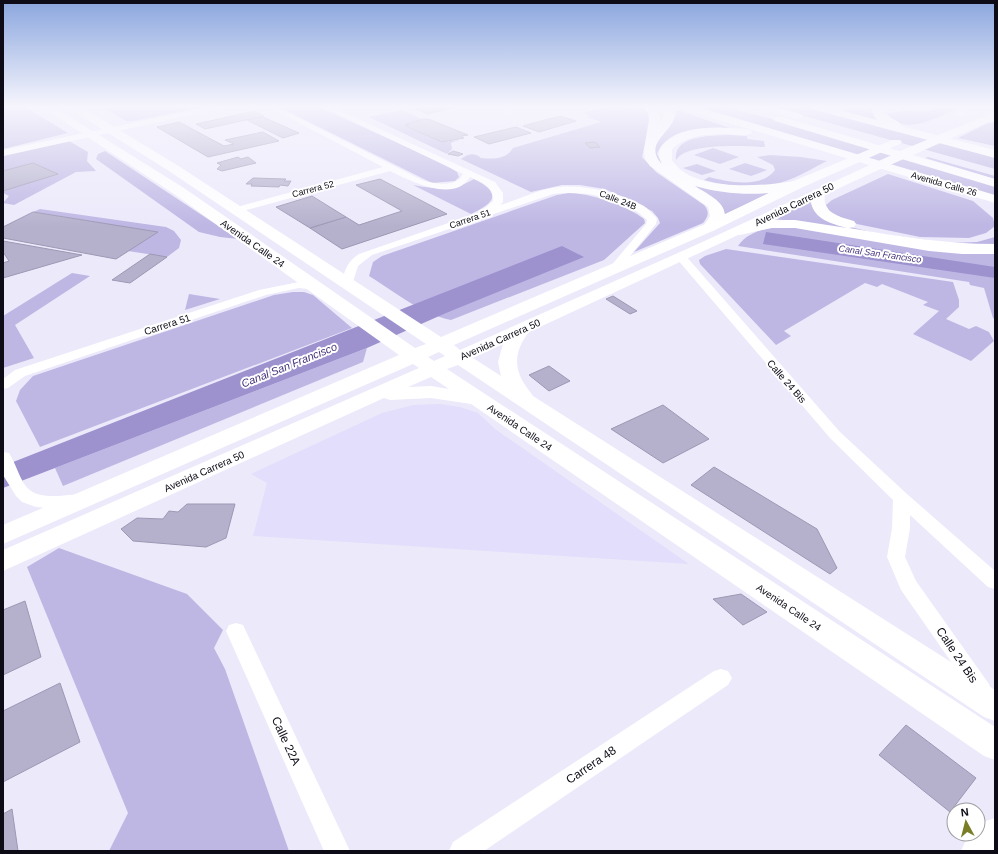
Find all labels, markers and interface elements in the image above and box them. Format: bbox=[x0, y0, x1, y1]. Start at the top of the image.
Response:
street label: Avenida Calle 26 bbox=[910, 170, 978, 198]
street label: Carrera 52 bbox=[291, 179, 335, 199]
street label: Avenida Carrera 50 bbox=[753, 180, 836, 228]
street label: Calle 24B bbox=[598, 188, 638, 212]
street label: Carrera 51 bbox=[448, 207, 492, 231]
street label: Avenida Calle 24 bbox=[219, 217, 287, 270]
water label: Canal San Francisco bbox=[838, 243, 922, 265]
street label: Carrera 51 bbox=[143, 312, 192, 337]
street label: Avenida Carrera 50 bbox=[458, 317, 542, 362]
water label: Canal San Francisco bbox=[239, 340, 339, 390]
street label: Calle 24 Bis bbox=[765, 358, 808, 405]
street label: Avenida Calle 24 bbox=[485, 402, 554, 453]
street label: Avenida Carrera 50 bbox=[162, 449, 246, 494]
street label: Avenida Calle 24 bbox=[754, 582, 823, 633]
street label: Calle 24 Bis bbox=[933, 625, 981, 685]
street label: Calle 22A bbox=[269, 714, 303, 768]
street label: Carrera 48 bbox=[563, 743, 619, 787]
north arrow bbox=[946, 802, 986, 842]
text: N bbox=[960, 806, 970, 819]

